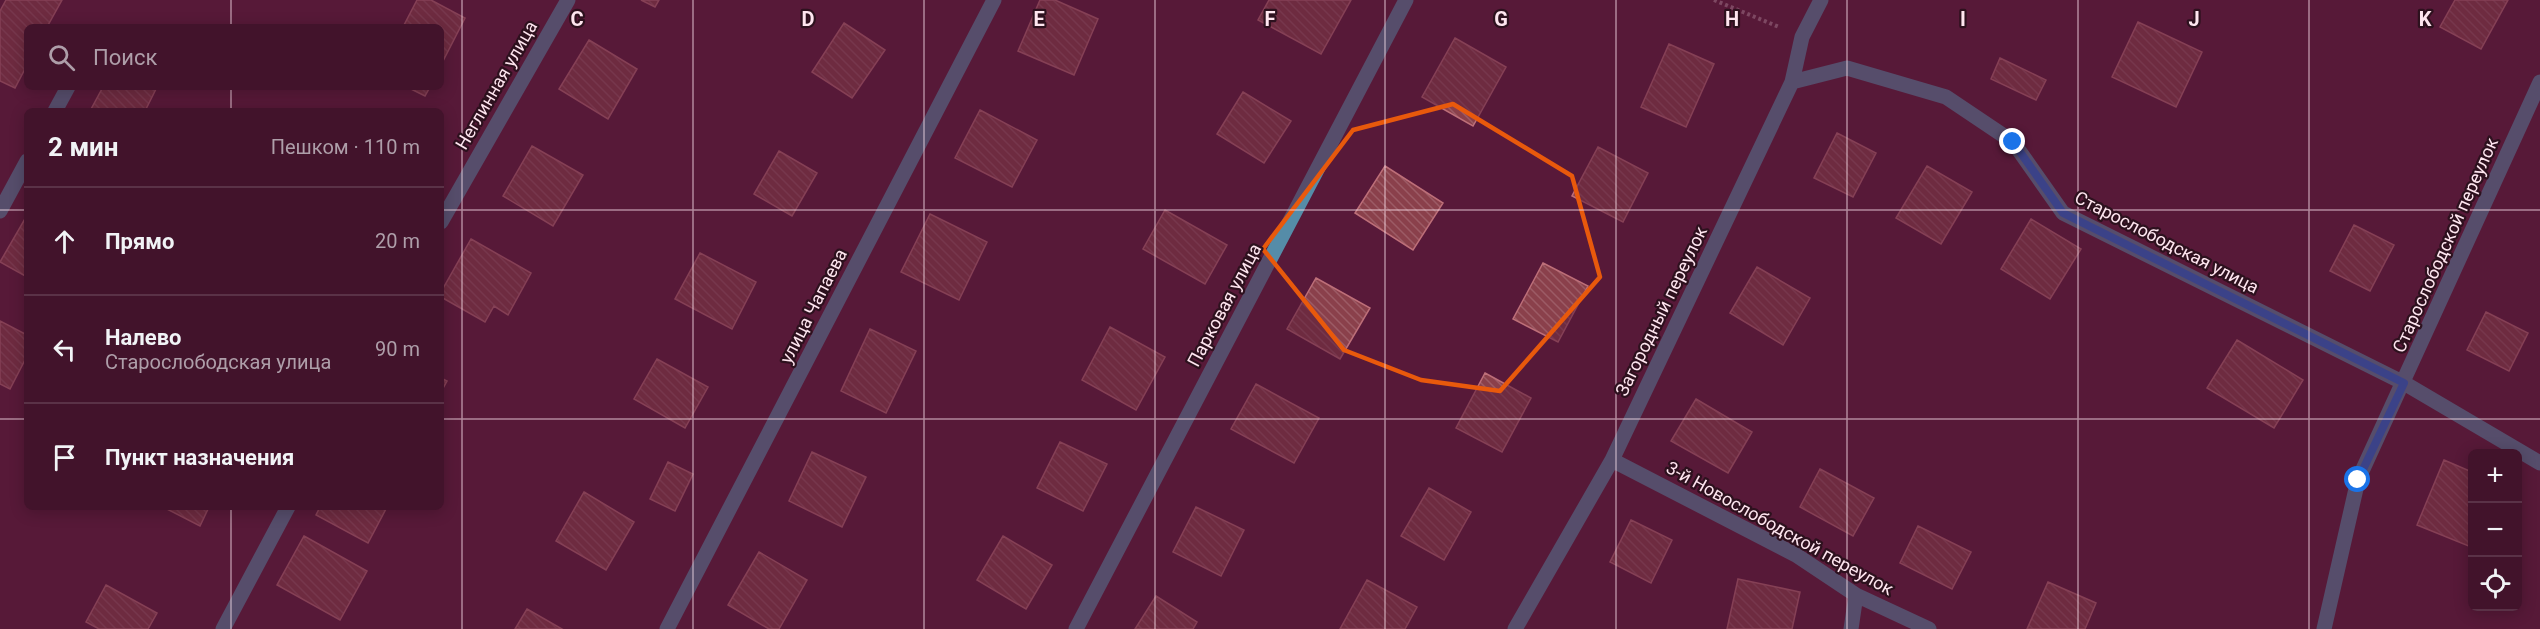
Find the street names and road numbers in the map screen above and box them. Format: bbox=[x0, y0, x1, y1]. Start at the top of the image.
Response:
street label: Неглинная улица bbox=[451, 17, 541, 153]
street label: Старослободской переулок bbox=[2388, 134, 2502, 356]
street label: Старослободская улица bbox=[2072, 186, 2262, 298]
street label: Загородный переулок bbox=[1611, 223, 1711, 399]
street label: Парковая улица bbox=[1183, 240, 1265, 370]
street label: улица Чапаева bbox=[775, 245, 851, 367]
street label: 3-й Новослободской переулок bbox=[1663, 457, 1897, 599]

